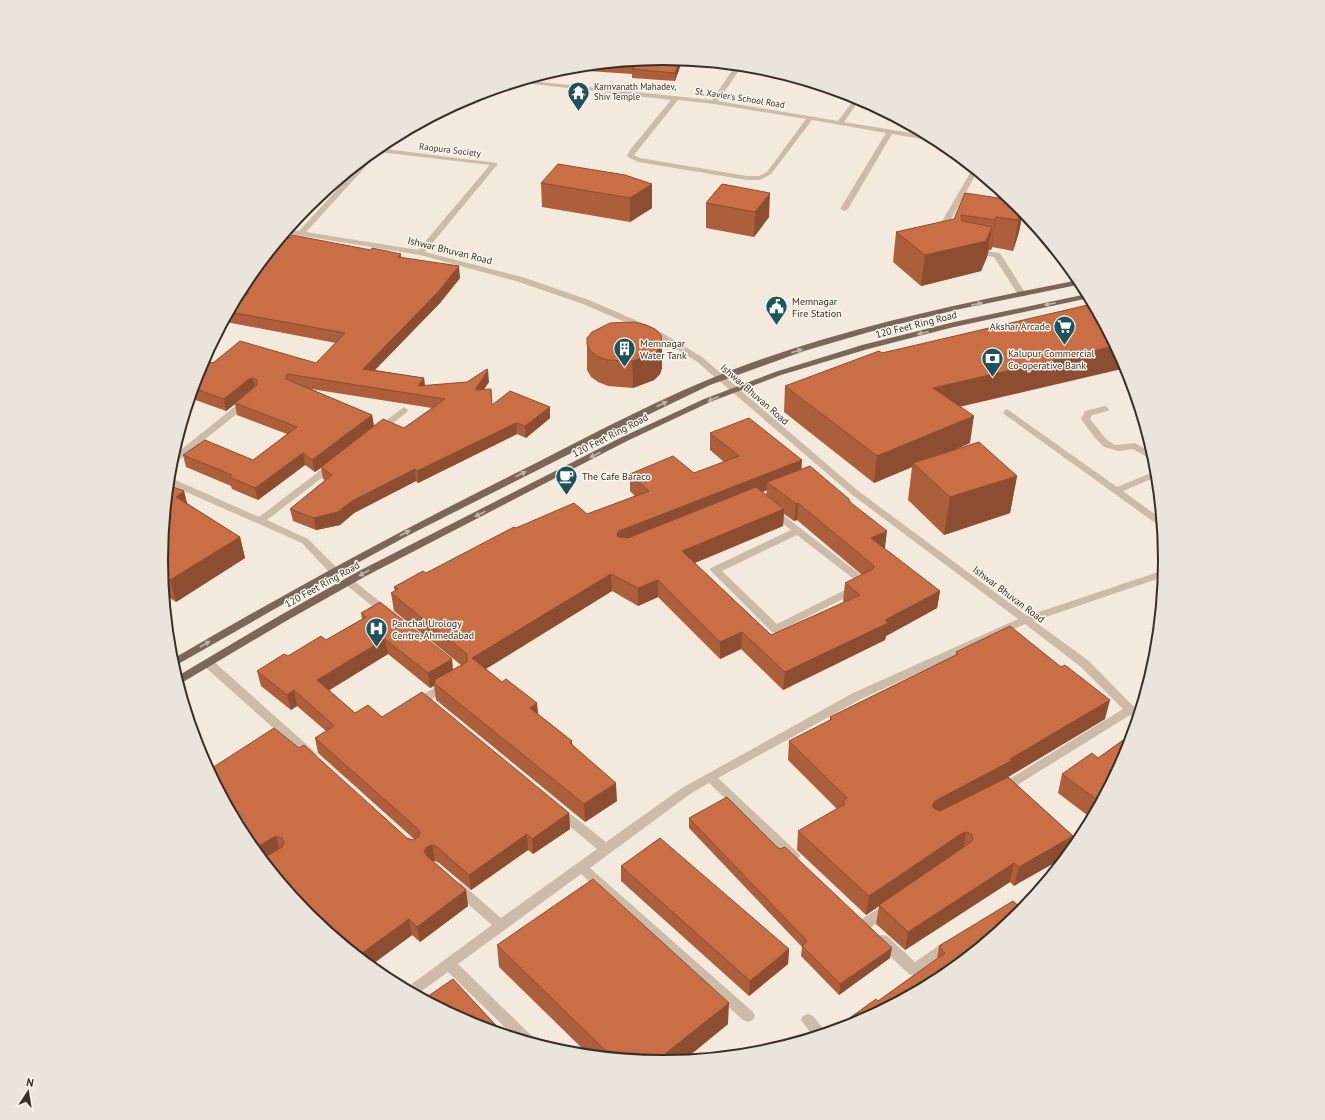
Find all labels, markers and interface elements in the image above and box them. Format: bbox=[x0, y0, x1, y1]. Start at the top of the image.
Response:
temple icon: Karnvanath Mahadev, Shiv Temple bbox=[566, 79, 592, 112]
place label: Karnvanath Mahadev, Shiv Temple bbox=[594, 81, 676, 102]
street label: St. Xavier's School Road bbox=[694, 85, 786, 110]
street label: Raopura Society bbox=[419, 140, 482, 159]
street label: Ishwar Bhuvan Road bbox=[406, 234, 494, 267]
public building icon: Memnagar Fire Station bbox=[764, 294, 790, 327]
place label: Memnagar Fire Station bbox=[792, 295, 842, 320]
one-way arrow bbox=[971, 301, 983, 307]
one-way arrow bbox=[1044, 302, 1056, 308]
street label: 120 Feet Ring Road bbox=[874, 308, 958, 341]
supermarket icon: Akshar Arcade bbox=[1052, 313, 1078, 346]
place label: Akshar Arcade bbox=[990, 320, 1050, 333]
one-way arrow bbox=[917, 331, 929, 337]
building icon: Memnagar Water Tank bbox=[612, 336, 638, 369]
place label: Memnagar Water Tank bbox=[640, 337, 687, 362]
bank icon: Kalupur Commercial Co-operative Bank bbox=[979, 346, 1005, 379]
place label: Kalupur Commercial Co-operative Bank bbox=[1008, 347, 1095, 372]
one-way arrow bbox=[791, 348, 803, 354]
street label: Ishwar Bhuvan Road bbox=[718, 361, 792, 428]
one-way arrow bbox=[707, 396, 718, 402]
one-way arrow bbox=[657, 401, 668, 408]
street label: 120 Feet Ring Road bbox=[570, 411, 650, 460]
one-way arrow bbox=[590, 452, 601, 458]
cafe icon: The Cafe Baraco bbox=[554, 463, 580, 496]
place label: The Cafe Baraco bbox=[582, 470, 651, 483]
one-way arrow bbox=[515, 471, 526, 477]
one-way arrow bbox=[474, 511, 485, 517]
one-way arrow bbox=[399, 530, 410, 536]
street label: 120 Feet Ring Road bbox=[283, 558, 362, 610]
street label: Ishwar Bhuvan Road bbox=[970, 563, 1047, 626]
one-way arrow bbox=[358, 570, 370, 577]
hospital icon: Panchal Urology Centre, Ahmedabad bbox=[363, 616, 389, 649]
place label: Panchal Urology Centre, Ahmedabad bbox=[392, 617, 474, 642]
one-way arrow bbox=[199, 640, 211, 647]
north arrow bbox=[8, 1072, 48, 1112]
text: N bbox=[25, 1075, 35, 1090]

